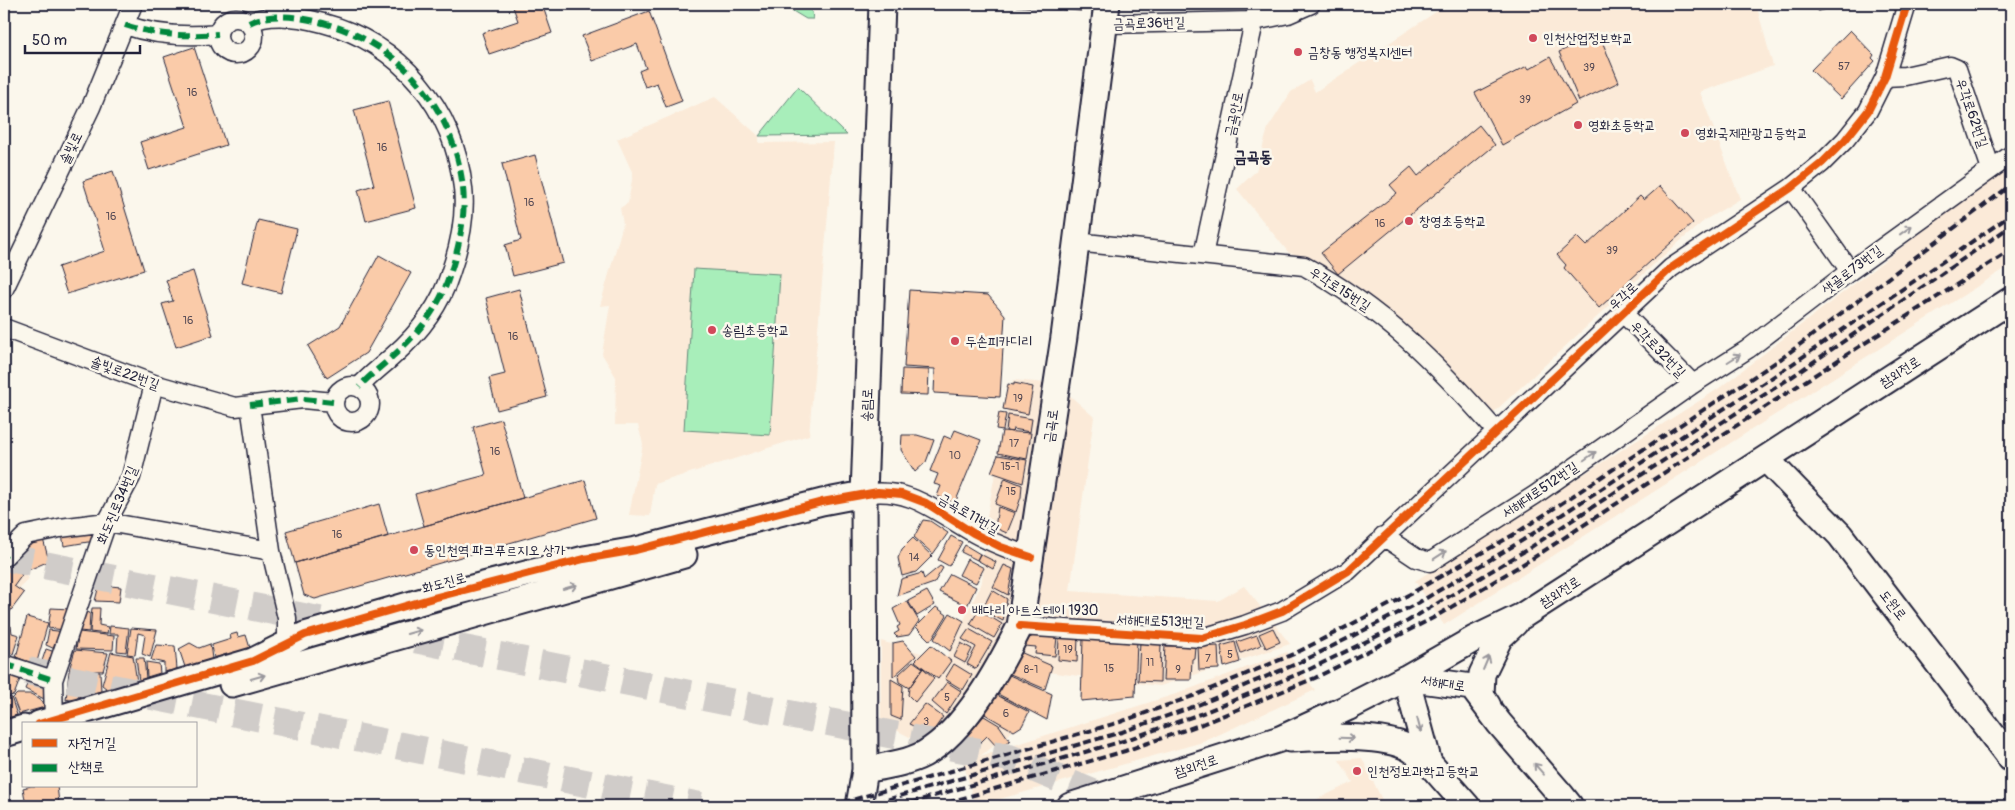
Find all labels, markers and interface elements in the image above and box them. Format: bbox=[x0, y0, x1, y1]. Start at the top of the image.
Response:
street label: 금곡로36번길 bbox=[1113, 14, 1186, 32]
scale bar bbox=[25, 22, 140, 54]
place label: 인천산업정보학교 bbox=[1543, 30, 1633, 47]
text: 50 m bbox=[32, 31, 67, 50]
marker: 인천산업정보학교 bbox=[1527, 32, 1539, 44]
place label: 금창동 행정복지센터 bbox=[1308, 44, 1412, 61]
marker: 금창동 행정복지센터 bbox=[1292, 46, 1304, 58]
house number: 57 bbox=[1838, 60, 1850, 73]
house number: 39 bbox=[1583, 61, 1595, 74]
street label: 우각로62번길 bbox=[1952, 76, 1992, 151]
house number: 16 bbox=[187, 86, 197, 99]
street label: 금곡안로 bbox=[1221, 90, 1247, 138]
house number: 39 bbox=[1519, 93, 1531, 106]
place label: 영화초등학교 bbox=[1588, 117, 1656, 134]
marker: 영화초등학교 bbox=[1572, 119, 1584, 131]
place label: 영화국제관광고등학교 bbox=[1695, 125, 1808, 142]
marker: 영화국제관광고등학교 bbox=[1679, 127, 1691, 139]
street label: 솔빛로 bbox=[56, 129, 86, 167]
house number: 16 bbox=[377, 141, 387, 154]
district label: 금곡동 bbox=[1234, 147, 1272, 167]
house number: 16 bbox=[524, 196, 534, 209]
house number: 16 bbox=[106, 210, 116, 223]
place label: 창영초등학교 bbox=[1419, 213, 1487, 230]
marker: 창영초등학교 bbox=[1403, 215, 1415, 227]
house number: 16 bbox=[1375, 217, 1385, 230]
one-way arrow bbox=[1899, 225, 1913, 235]
street label: 샛골로73번길 bbox=[1818, 241, 1886, 298]
house number: 39 bbox=[1606, 244, 1618, 257]
street label: 우각로15번길 bbox=[1306, 263, 1374, 315]
street label: 우각로 bbox=[1605, 278, 1641, 314]
house number: 16 bbox=[183, 314, 193, 327]
street label: 우각로32번길 bbox=[1627, 317, 1690, 381]
place label: 송림초등학교 bbox=[722, 322, 790, 339]
marker: 송림초등학교 bbox=[706, 324, 718, 336]
house number: 16 bbox=[508, 330, 518, 343]
place label: 두손피카디리 bbox=[965, 333, 1033, 350]
marker: 두손피카디리 bbox=[949, 335, 961, 347]
street label: 솔빛로22번길 bbox=[88, 353, 162, 394]
one-way arrow bbox=[1726, 353, 1740, 363]
street label: 참외전로 bbox=[1876, 353, 1924, 391]
street label: 송림로 bbox=[858, 388, 876, 422]
house number: 19 bbox=[1013, 392, 1023, 405]
street label: 금곡로 bbox=[1040, 408, 1062, 444]
house number: 17 bbox=[1009, 437, 1019, 450]
house number: 16 bbox=[490, 445, 500, 458]
house number: 10 bbox=[949, 449, 961, 462]
one-way arrow bbox=[1583, 451, 1597, 461]
street label: 서해대로512번길 bbox=[1499, 458, 1582, 522]
house number: 15-1 bbox=[1000, 460, 1020, 473]
street label: 화도진로34번길 bbox=[93, 463, 141, 547]
house number: 15 bbox=[1006, 485, 1016, 498]
street label: 금곡로11번길 bbox=[936, 490, 1003, 539]
house number: 16 bbox=[332, 528, 342, 541]
place label: 동인천역 파크푸르지오 상가 bbox=[424, 542, 566, 559]
marker: 동인천역 파크푸르지오 상가 bbox=[408, 544, 420, 556]
one-way arrow bbox=[1433, 550, 1447, 560]
house number: 14 bbox=[909, 551, 920, 564]
street label: 화도진로 bbox=[420, 569, 468, 597]
street label: 참외전로 bbox=[1536, 573, 1584, 611]
one-way arrow bbox=[562, 582, 578, 592]
street label: 도원로 bbox=[1876, 586, 1910, 624]
place label: 배다리 아트스테이 1930 bbox=[972, 602, 1098, 619]
marker: 배다리 아트스테이 1930 bbox=[956, 604, 968, 616]
street label: 서해대로513번길 bbox=[1115, 611, 1205, 631]
one-way arrow bbox=[406, 627, 422, 636]
house number: 19 bbox=[1063, 643, 1073, 656]
house number: 5 bbox=[1227, 648, 1233, 661]
house number: 7 bbox=[1205, 652, 1211, 665]
house number: 11 bbox=[1146, 656, 1154, 669]
one-way arrow bbox=[1482, 656, 1492, 671]
house number: 15 bbox=[1104, 662, 1114, 675]
house number: 8-1 bbox=[1024, 663, 1038, 676]
house number: 9 bbox=[1175, 663, 1181, 676]
one-way arrow bbox=[249, 671, 265, 681]
street label: 서해대로 bbox=[1419, 671, 1467, 695]
house number: 5 bbox=[944, 691, 950, 704]
house number: 6 bbox=[1003, 707, 1009, 720]
house number: 3 bbox=[923, 715, 929, 728]
one-way arrow bbox=[1415, 716, 1424, 732]
legend bbox=[22, 722, 198, 788]
one-way arrow bbox=[1338, 733, 1354, 742]
text: 자전거길 bbox=[68, 734, 116, 753]
street label: 참외전로 bbox=[1172, 751, 1220, 781]
text: 산책로 bbox=[68, 758, 104, 777]
one-way arrow bbox=[1533, 762, 1545, 775]
place label: 인천정보과학고등학교 bbox=[1367, 763, 1480, 780]
marker: 인천정보과학고등학교 bbox=[1351, 765, 1363, 777]

